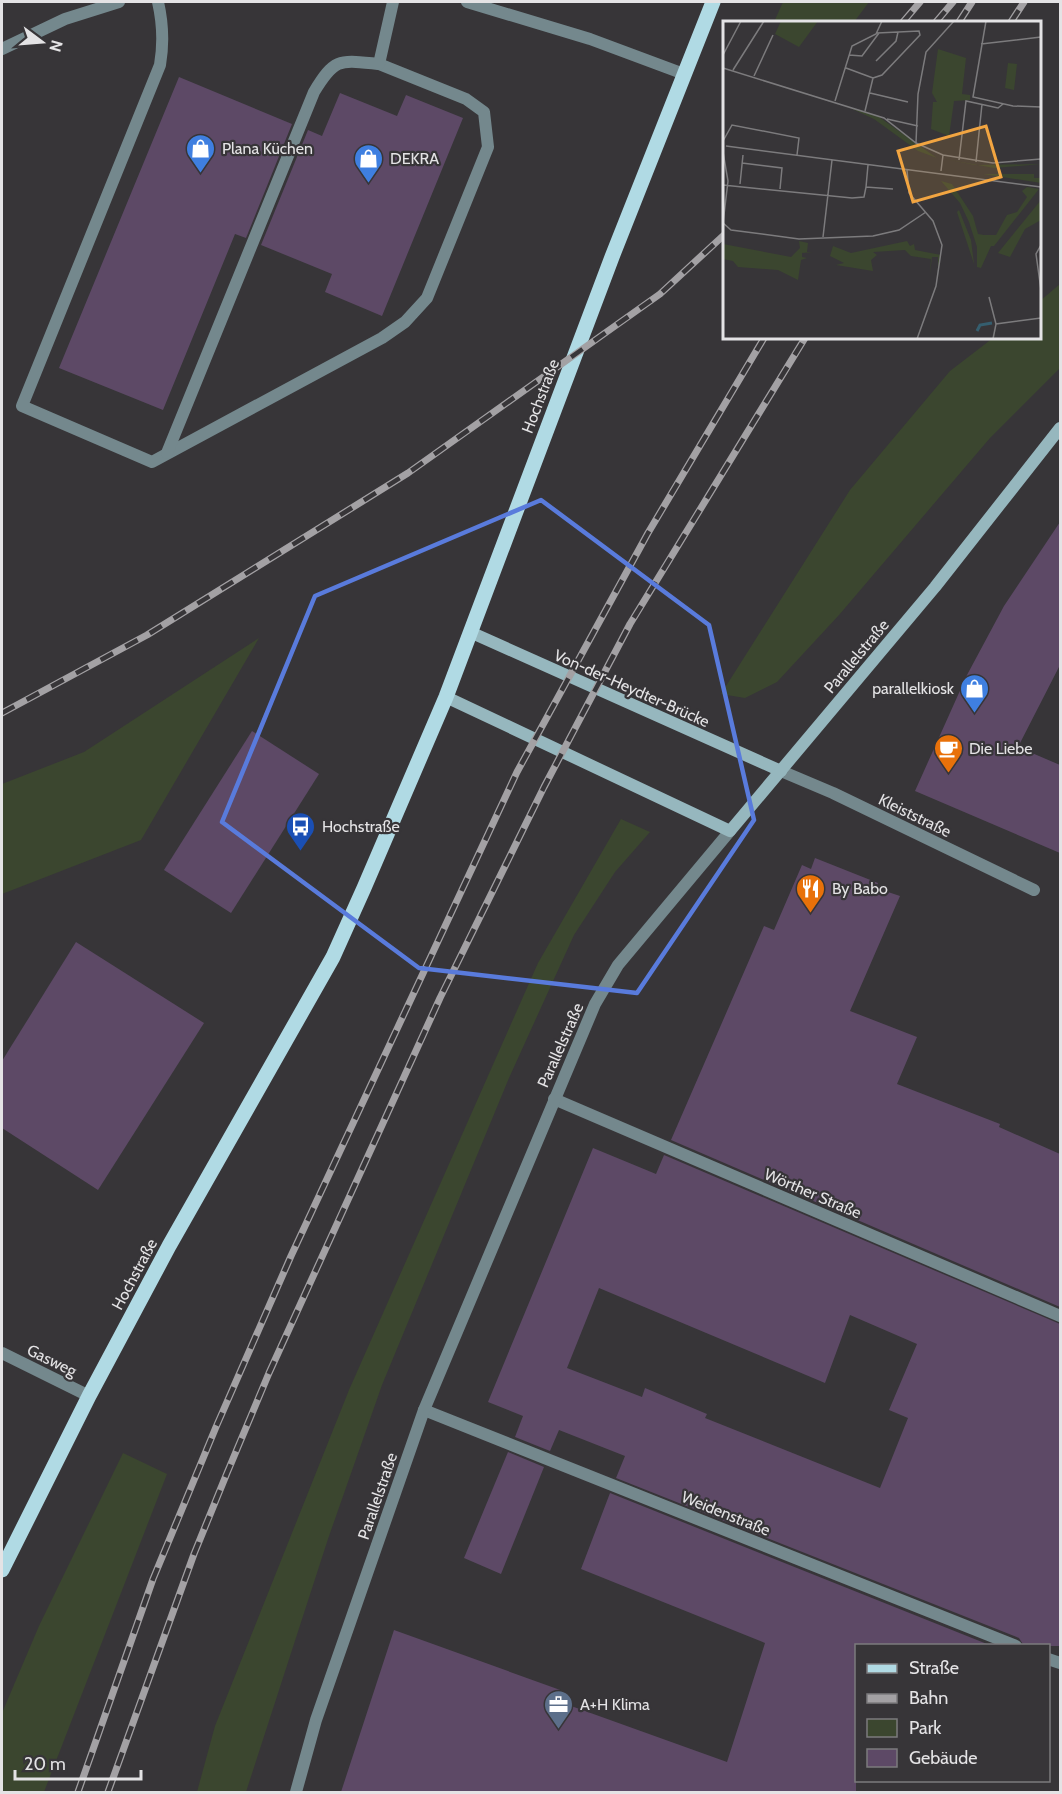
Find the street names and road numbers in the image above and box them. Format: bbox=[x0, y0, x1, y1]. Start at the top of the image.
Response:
street label: Hochstraße bbox=[518, 356, 563, 436]
street label: Parallelstraße bbox=[820, 615, 893, 697]
street label: Von-der-Heydter-Brücke bbox=[551, 646, 712, 731]
street label: Kleiststraße bbox=[875, 790, 954, 841]
street label: Parallelstraße bbox=[533, 1000, 588, 1090]
street label: Wörther Straße bbox=[761, 1164, 864, 1222]
street label: Hochstraße bbox=[108, 1235, 161, 1313]
street label: Gasweg bbox=[24, 1340, 81, 1381]
street label: Parallelstraße bbox=[354, 1450, 401, 1542]
street label: Weidenstraße bbox=[679, 1487, 773, 1540]

